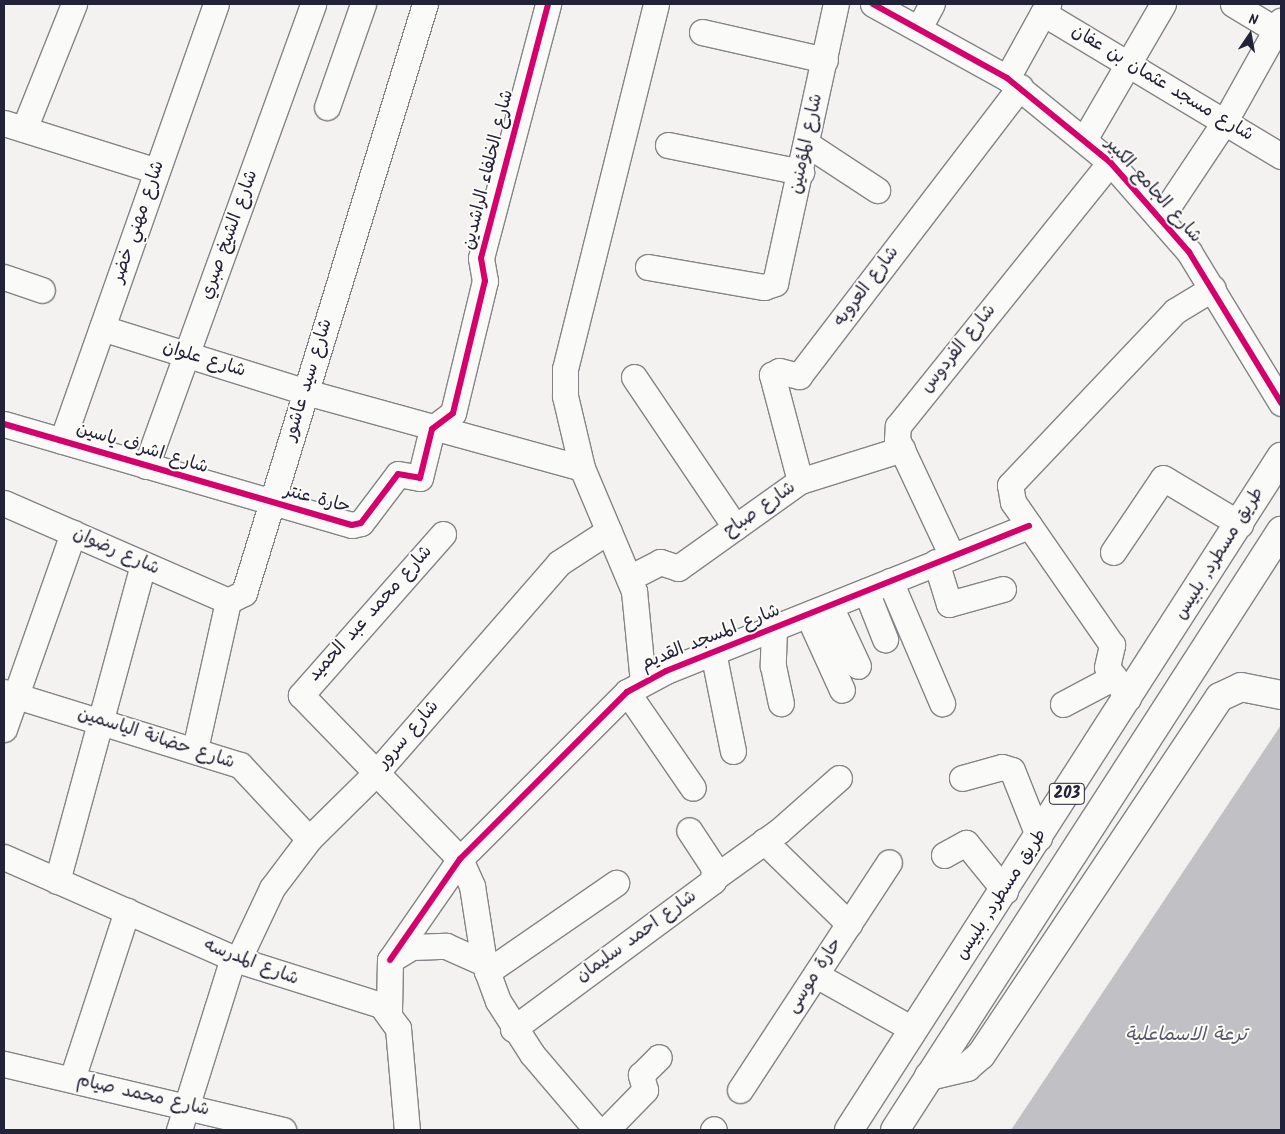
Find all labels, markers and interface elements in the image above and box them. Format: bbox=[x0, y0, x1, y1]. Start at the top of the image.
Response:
text: N bbox=[1247, 9, 1260, 32]
north arrow bbox=[1225, 10, 1275, 60]
street label: شارع مسجد عثمان بن عفان bbox=[1067, 21, 1257, 147]
street label: شارع الخلفاء الراشدين bbox=[459, 88, 519, 252]
street label: شارع المؤمنين bbox=[786, 92, 828, 196]
street label: شارع الجامع الكبير bbox=[1100, 134, 1206, 248]
street label: شارع مهني خضر bbox=[108, 158, 170, 286]
street label: شارع الشيخ صبري bbox=[197, 167, 263, 303]
street label: شارع العروبه bbox=[830, 243, 904, 331]
street label: شارع الفردوس bbox=[917, 300, 1001, 398]
street label: شارع سيد عاشور bbox=[280, 316, 338, 444]
street label: شارع علوان bbox=[160, 337, 248, 383]
street label: شارع اشرف ياسين bbox=[73, 419, 211, 479]
street label: شارع صباح bbox=[720, 477, 800, 543]
street label: حارة عنتر bbox=[282, 481, 352, 519]
street label: طريق مسطرد, بلبيس bbox=[1171, 484, 1269, 624]
street label: شارع رضوان bbox=[69, 523, 163, 581]
street label: شارع محمد عبد الحميد bbox=[304, 542, 438, 686]
street label: شارع المسجد القديم bbox=[638, 600, 784, 676]
street label: شارع سرور bbox=[374, 697, 444, 773]
street label: شارع حضانة الياسمين bbox=[75, 703, 237, 775]
road number: 203 bbox=[1048, 781, 1086, 808]
street label: طريق مسطرد, بلبيس bbox=[952, 826, 1052, 964]
street label: شارع احمد سليمان bbox=[572, 886, 702, 988]
street label: حارة موسى bbox=[783, 934, 847, 1018]
street label: شارع المدرسه bbox=[201, 935, 301, 991]
water label: ترعة الاسماعلية bbox=[1125, 1025, 1247, 1047]
street label: شارع محمد صيام bbox=[75, 1070, 211, 1122]

